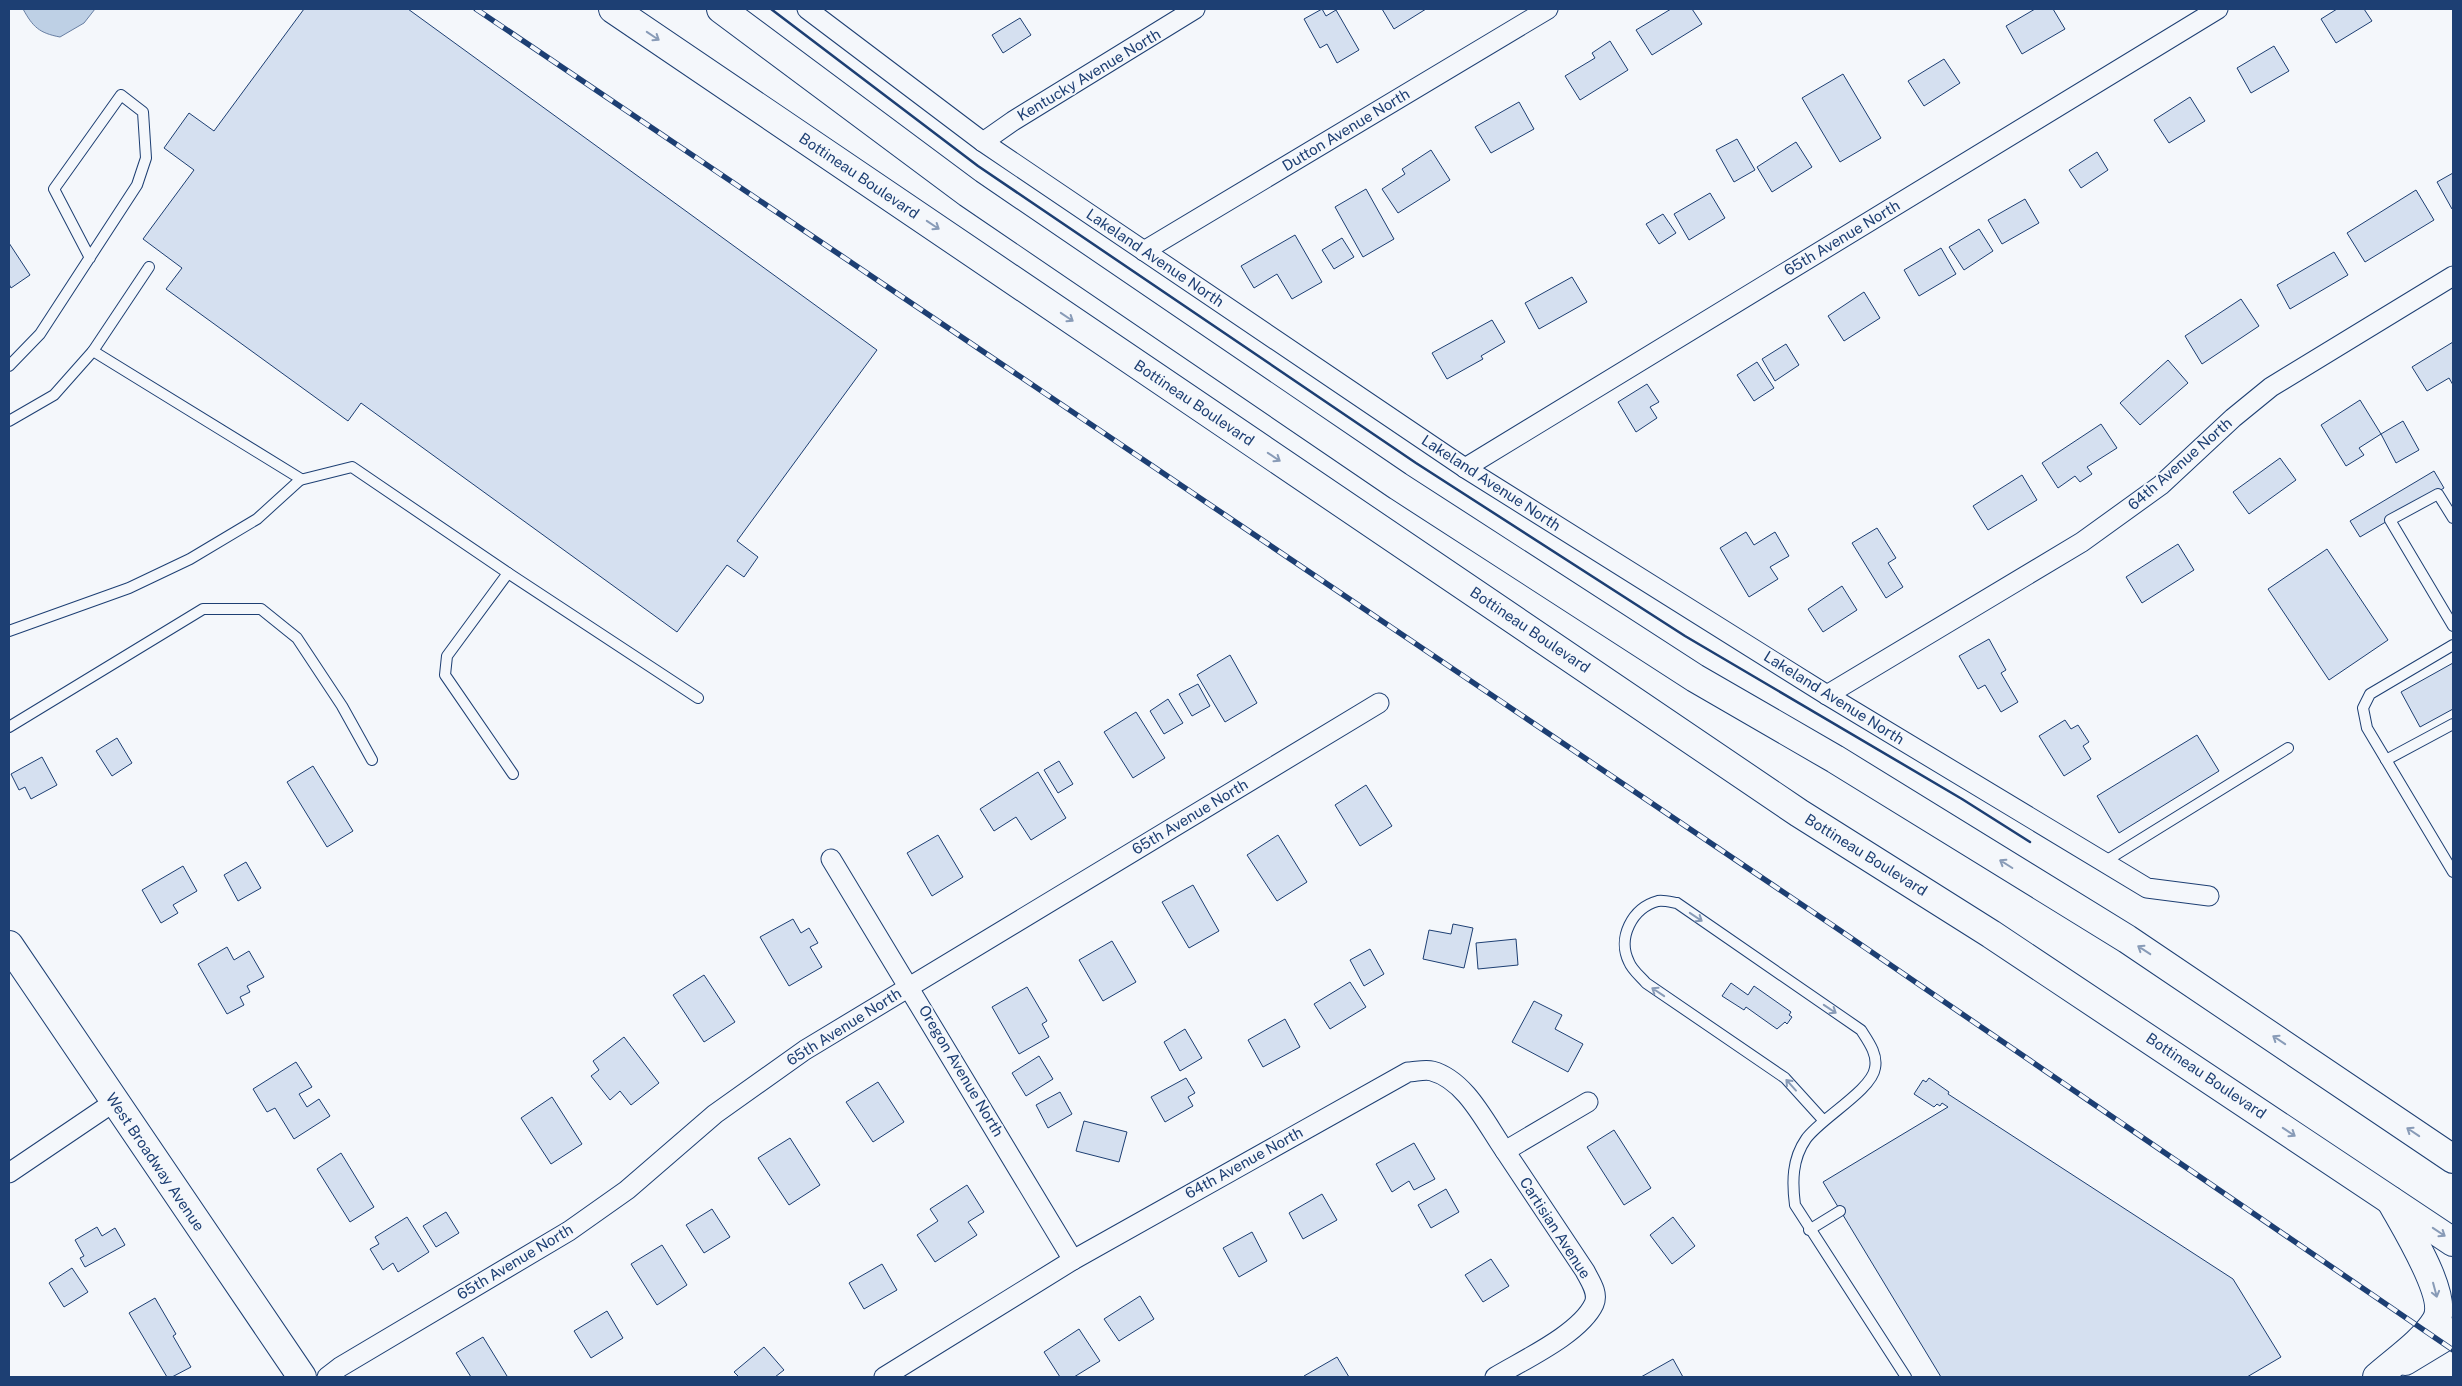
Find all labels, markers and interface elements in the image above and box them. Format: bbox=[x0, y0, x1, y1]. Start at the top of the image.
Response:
street label: Kentucky Avenue North bbox=[1014, 25, 1164, 124]
one-way arrow bbox=[646, 31, 660, 41]
street label: Dutton Avenue North bbox=[1279, 85, 1412, 174]
street label: Bottineau Boulevard bbox=[796, 129, 922, 222]
street label: 65th Avenue North bbox=[1781, 196, 1903, 279]
street label: Lakeland Avenue North bbox=[1083, 205, 1227, 310]
one-way arrow bbox=[925, 220, 939, 230]
one-way arrow bbox=[1060, 311, 1074, 322]
street label: Bottineau Boulevard bbox=[1131, 356, 1257, 449]
street label: 64th Avenue North bbox=[2124, 414, 2235, 513]
street label: Lakeland Avenue North bbox=[1419, 431, 1564, 534]
one-way arrow bbox=[1267, 452, 1281, 462]
street label: Bottineau Boulevard bbox=[1467, 583, 1593, 676]
street label: Lakeland Avenue North bbox=[1761, 647, 1908, 748]
street label: 65th Avenue North bbox=[1129, 775, 1251, 858]
street label: Bottineau Boulevard bbox=[1802, 810, 1931, 899]
one-way arrow bbox=[1999, 858, 2013, 869]
one-way arrow bbox=[1689, 912, 1703, 922]
one-way arrow bbox=[2137, 945, 2151, 955]
street label: 65th Avenue North bbox=[783, 984, 904, 1069]
one-way arrow bbox=[1651, 986, 1665, 997]
street label: Oregon Avenue North bbox=[916, 1002, 1007, 1139]
one-way arrow bbox=[1823, 1004, 1837, 1014]
street label: Bottineau Boulevard bbox=[2143, 1029, 2269, 1122]
one-way arrow bbox=[2272, 1035, 2286, 1045]
one-way arrow bbox=[1785, 1078, 1797, 1091]
street label: West Broadway Avenue bbox=[103, 1089, 208, 1234]
street label: 64th Avenue North bbox=[1182, 1123, 1305, 1202]
one-way arrow bbox=[2282, 1127, 2296, 1137]
one-way arrow bbox=[2406, 1127, 2420, 1137]
street label: Cartisian Avenue bbox=[1516, 1174, 1594, 1281]
street label: 65th Avenue North bbox=[454, 1220, 576, 1303]
one-way arrow bbox=[2432, 1227, 2446, 1237]
one-way arrow bbox=[2431, 1282, 2441, 1298]

